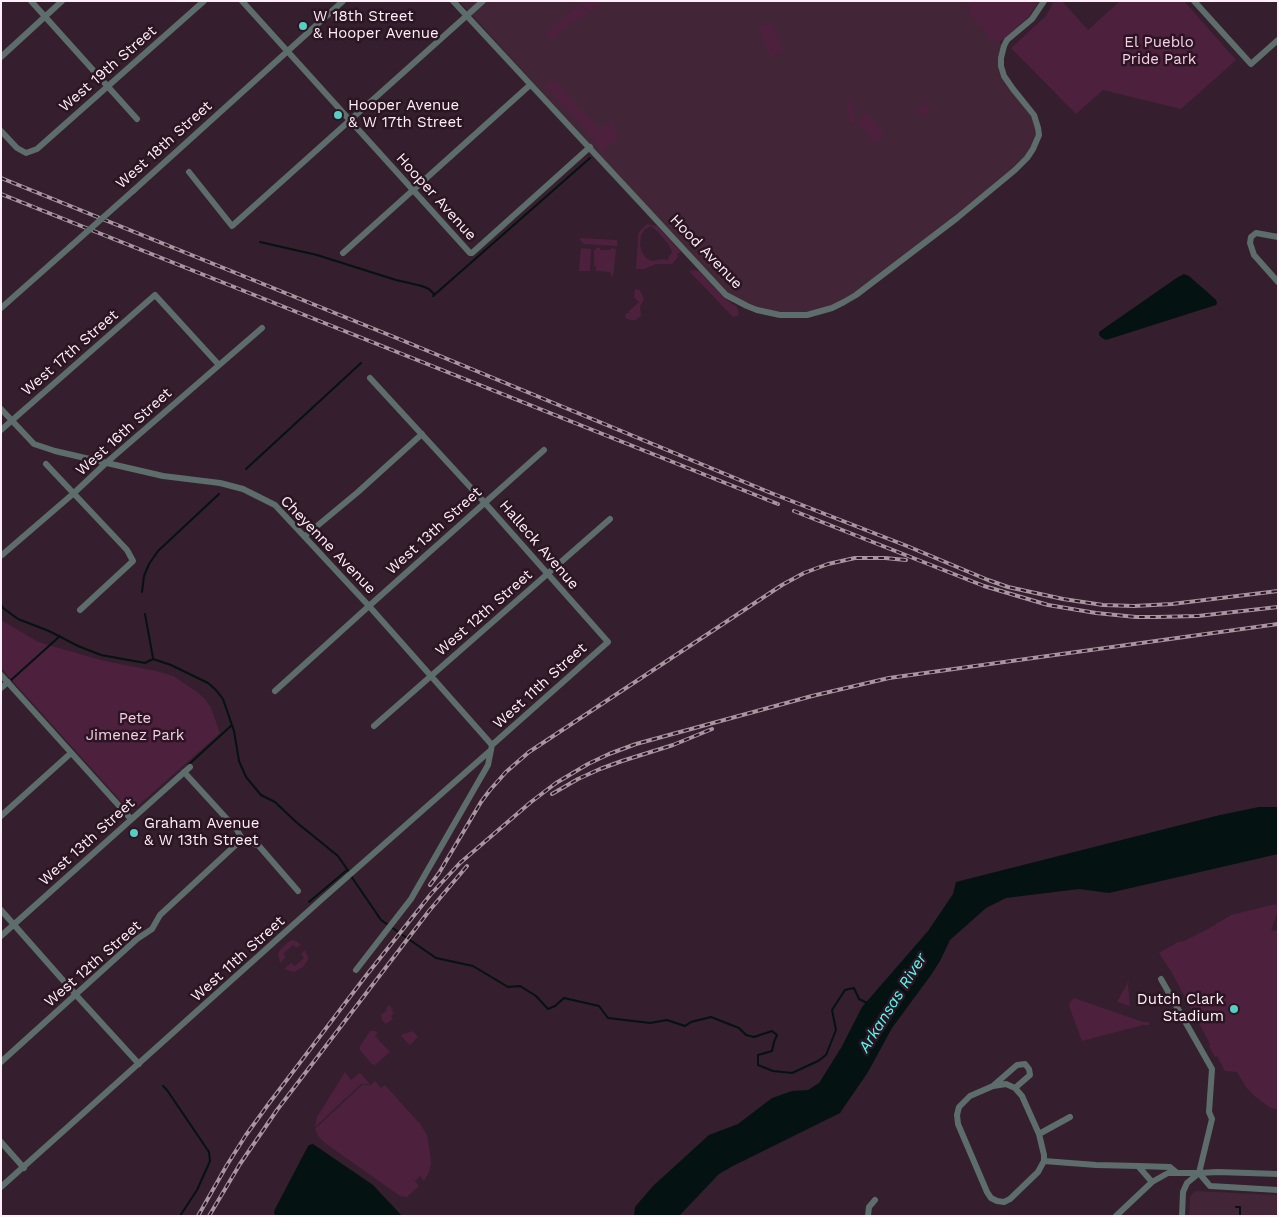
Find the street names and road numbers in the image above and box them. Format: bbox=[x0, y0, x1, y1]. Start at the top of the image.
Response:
street label: West 19th Street bbox=[56, 22, 160, 116]
street label: West 18th Street bbox=[112, 97, 216, 193]
street label: Hooper Avenue bbox=[392, 150, 480, 244]
street label: Hood Avenue bbox=[666, 211, 746, 293]
street label: West 17th Street bbox=[18, 306, 122, 400]
street label: West 16th Street bbox=[72, 384, 176, 480]
street label: West 13th Street bbox=[383, 483, 485, 579]
street label: Cheyenne Avenue bbox=[276, 492, 380, 598]
street label: Halleck Avenue bbox=[495, 497, 583, 593]
street label: West 12th Street bbox=[432, 566, 536, 660]
street label: West 11th Street bbox=[490, 639, 590, 733]
street label: West 13th Street bbox=[36, 794, 138, 890]
street label: West 11th Street bbox=[188, 912, 288, 1006]
street label: West 12th Street bbox=[41, 917, 145, 1011]

